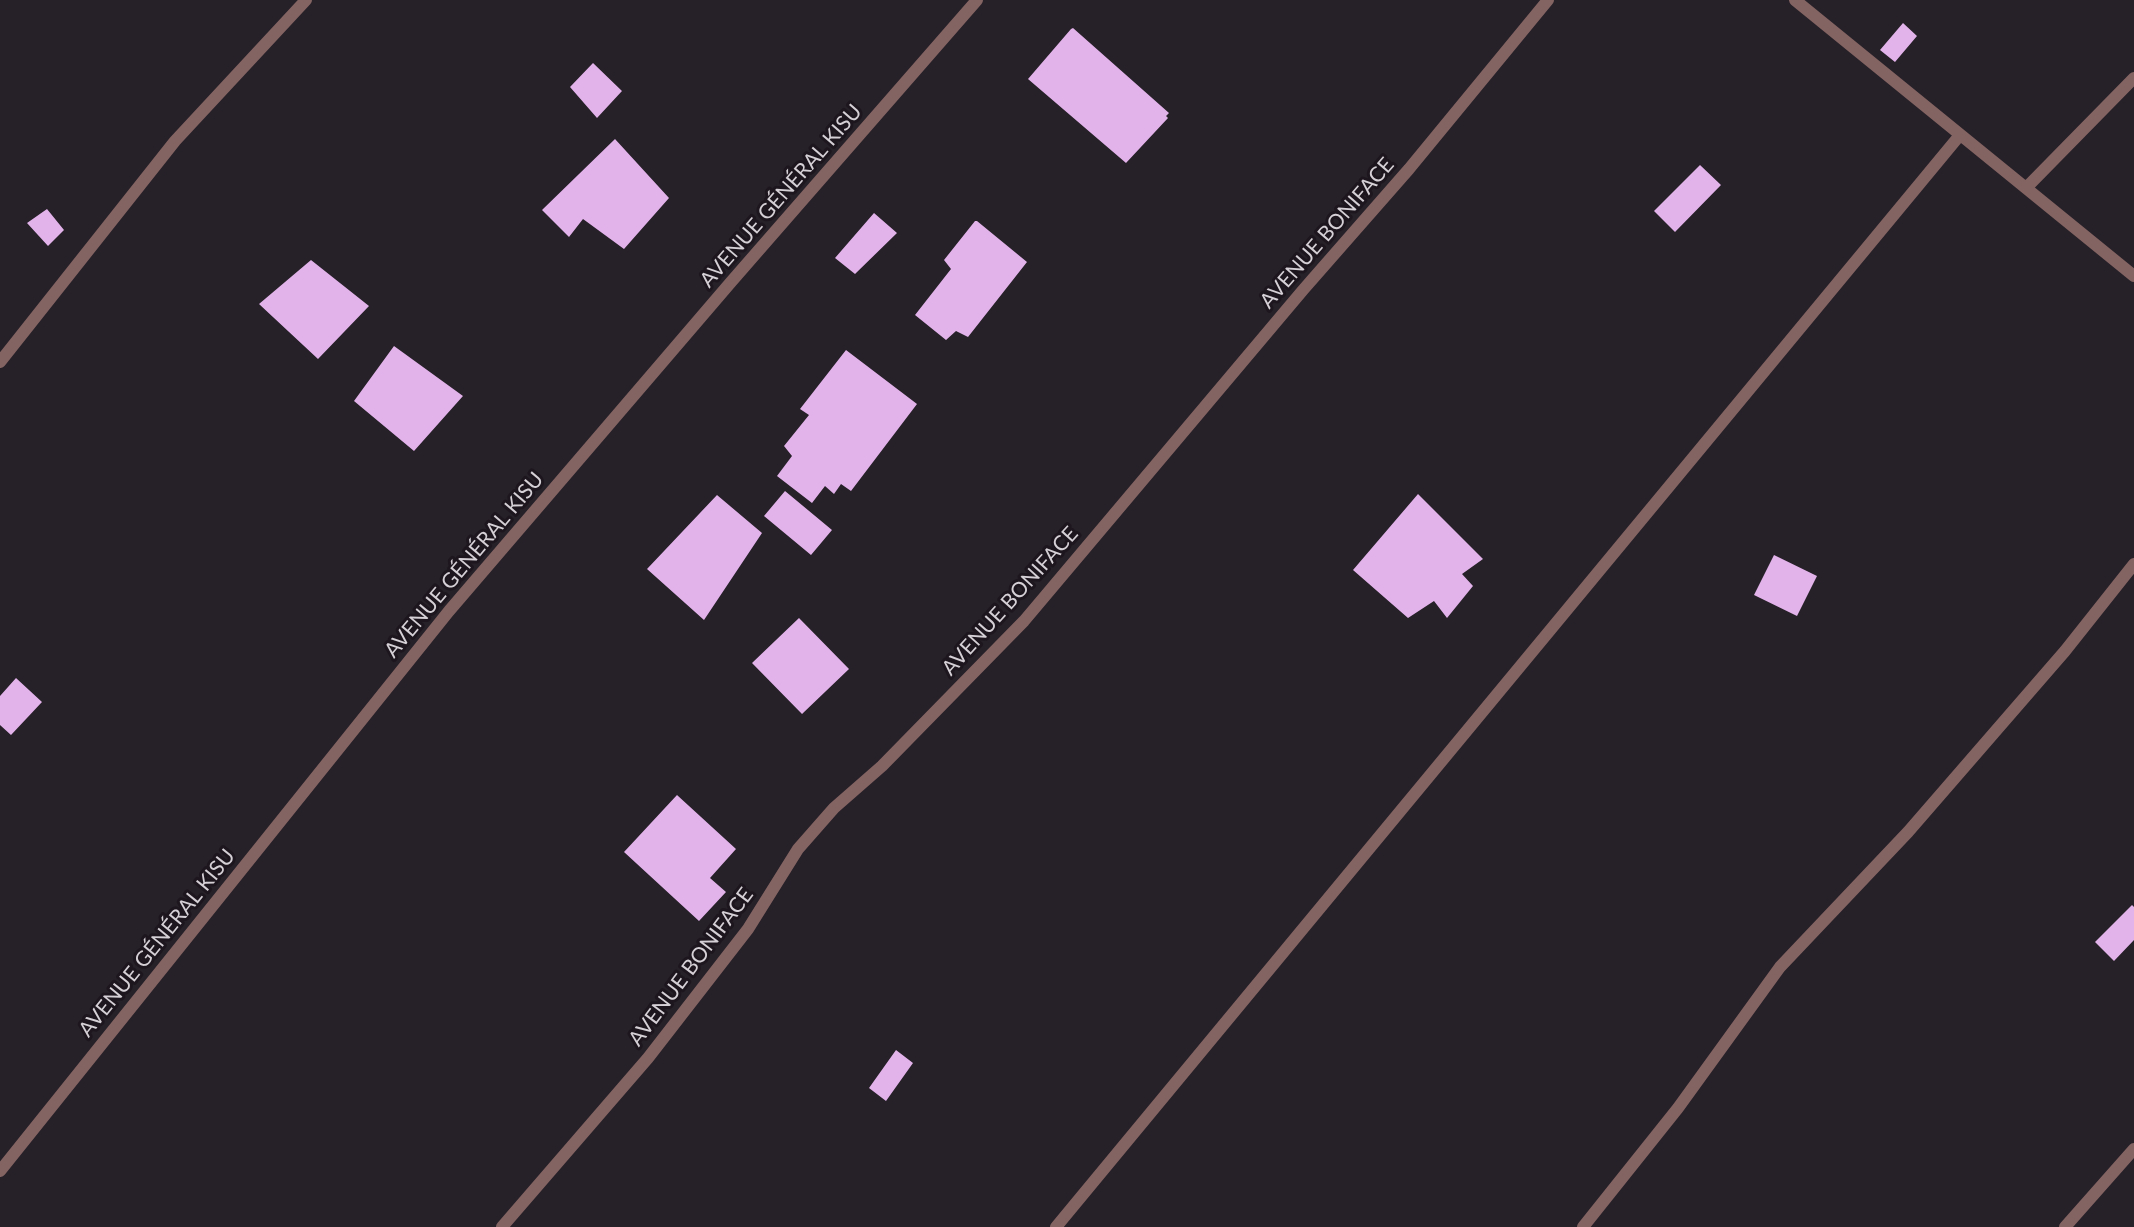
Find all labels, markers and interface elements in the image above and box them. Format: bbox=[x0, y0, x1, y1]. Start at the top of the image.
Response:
street label: AVENUE GÉNÉRAL KISU bbox=[695, 99, 867, 293]
street label: AVENUE BONIFACE bbox=[1255, 153, 1399, 313]
street label: AVENUE GÉNÉRAL KISU bbox=[379, 467, 549, 663]
street label: AVENUE BONIFACE bbox=[937, 521, 1083, 681]
street label: AVENUE GÉNÉRAL KISU bbox=[74, 844, 240, 1042]
street label: AVENUE BONIFACE bbox=[623, 883, 759, 1051]

